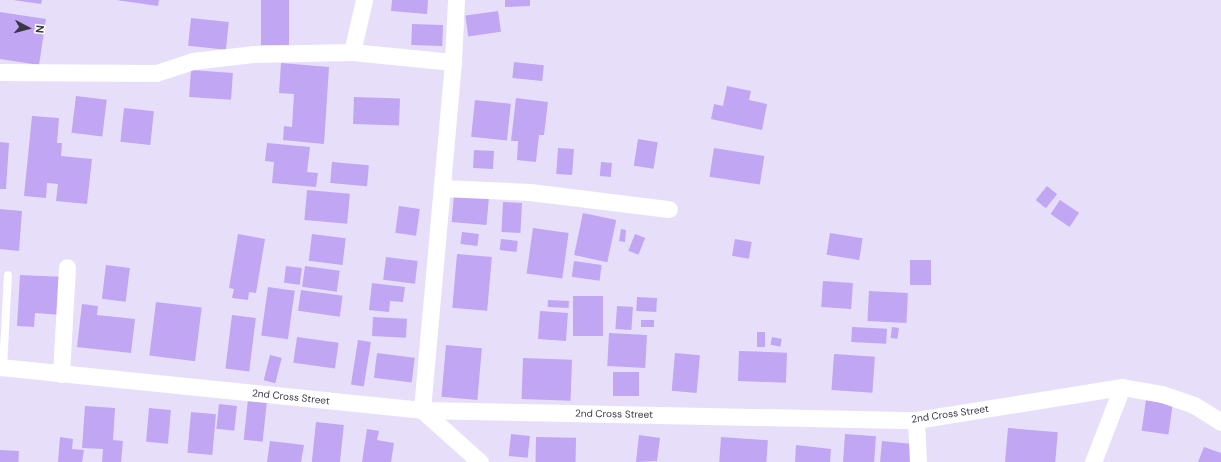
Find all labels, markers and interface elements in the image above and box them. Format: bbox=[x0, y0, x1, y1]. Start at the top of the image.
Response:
north arrow bbox=[8, 8, 48, 48]
text: N bbox=[33, 25, 47, 34]
street label: 2nd Cross Street bbox=[252, 387, 330, 407]
street label: 2nd Cross Street bbox=[911, 403, 989, 425]
street label: 2nd Cross Street bbox=[575, 407, 653, 421]

